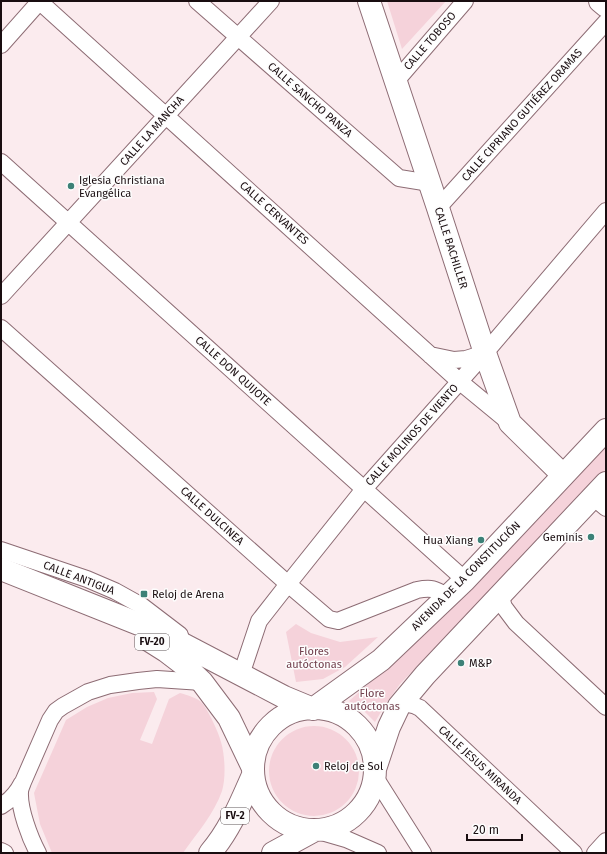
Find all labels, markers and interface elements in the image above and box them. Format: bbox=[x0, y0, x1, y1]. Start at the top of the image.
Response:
street label: CALLE TOBOSO bbox=[401, 9, 459, 73]
street label: CALLE CIPRIANO GUTIÉREZ ORAMAS bbox=[458, 45, 585, 184]
street label: CALLE SANCHO PANZA bbox=[265, 60, 355, 141]
street label: CALLE LA MANCHA bbox=[117, 93, 187, 169]
place label: Iglesia Christiana Evangélica bbox=[79, 174, 165, 200]
street label: CALLE CERVANTES bbox=[237, 179, 311, 247]
marker: Iglesia Christiana Evangélica bbox=[66, 181, 76, 191]
street label: CALLE BACHILLER bbox=[432, 205, 470, 291]
street label: CALLE DON QUIJOTE bbox=[192, 334, 274, 409]
street label: CALLE MOLINOS DE VIENTO bbox=[363, 381, 461, 489]
street label: CALLE DULCINEA bbox=[178, 484, 247, 548]
street label: AVENIDA DE LA CONSTITUCIÓN bbox=[408, 518, 523, 633]
place label: Geminis bbox=[543, 531, 583, 544]
marker: Geminis bbox=[586, 532, 596, 542]
place label: Hua Xiang bbox=[423, 534, 473, 547]
marker: Hua Xiang bbox=[476, 535, 486, 545]
street label: CALLE ANTIGUA bbox=[41, 558, 117, 598]
place label: Reloj de Arena bbox=[152, 588, 224, 601]
marker: Reloj de Arena bbox=[139, 589, 149, 599]
road number: FV-20 bbox=[135, 634, 169, 650]
park label: Flores autóctonas bbox=[286, 645, 342, 671]
place label: M&P bbox=[469, 657, 493, 670]
marker: M&P bbox=[456, 658, 466, 668]
park label: Flore autóctonas bbox=[344, 687, 400, 713]
street label: CALLE JESUS MIRANDA bbox=[436, 723, 525, 807]
place label: Reloj de Sol bbox=[324, 760, 383, 773]
marker: Reloj de Sol bbox=[311, 761, 321, 771]
road number: FV-2 bbox=[221, 808, 249, 824]
scale bar bbox=[467, 816, 522, 842]
text: 20 m bbox=[473, 823, 499, 837]

